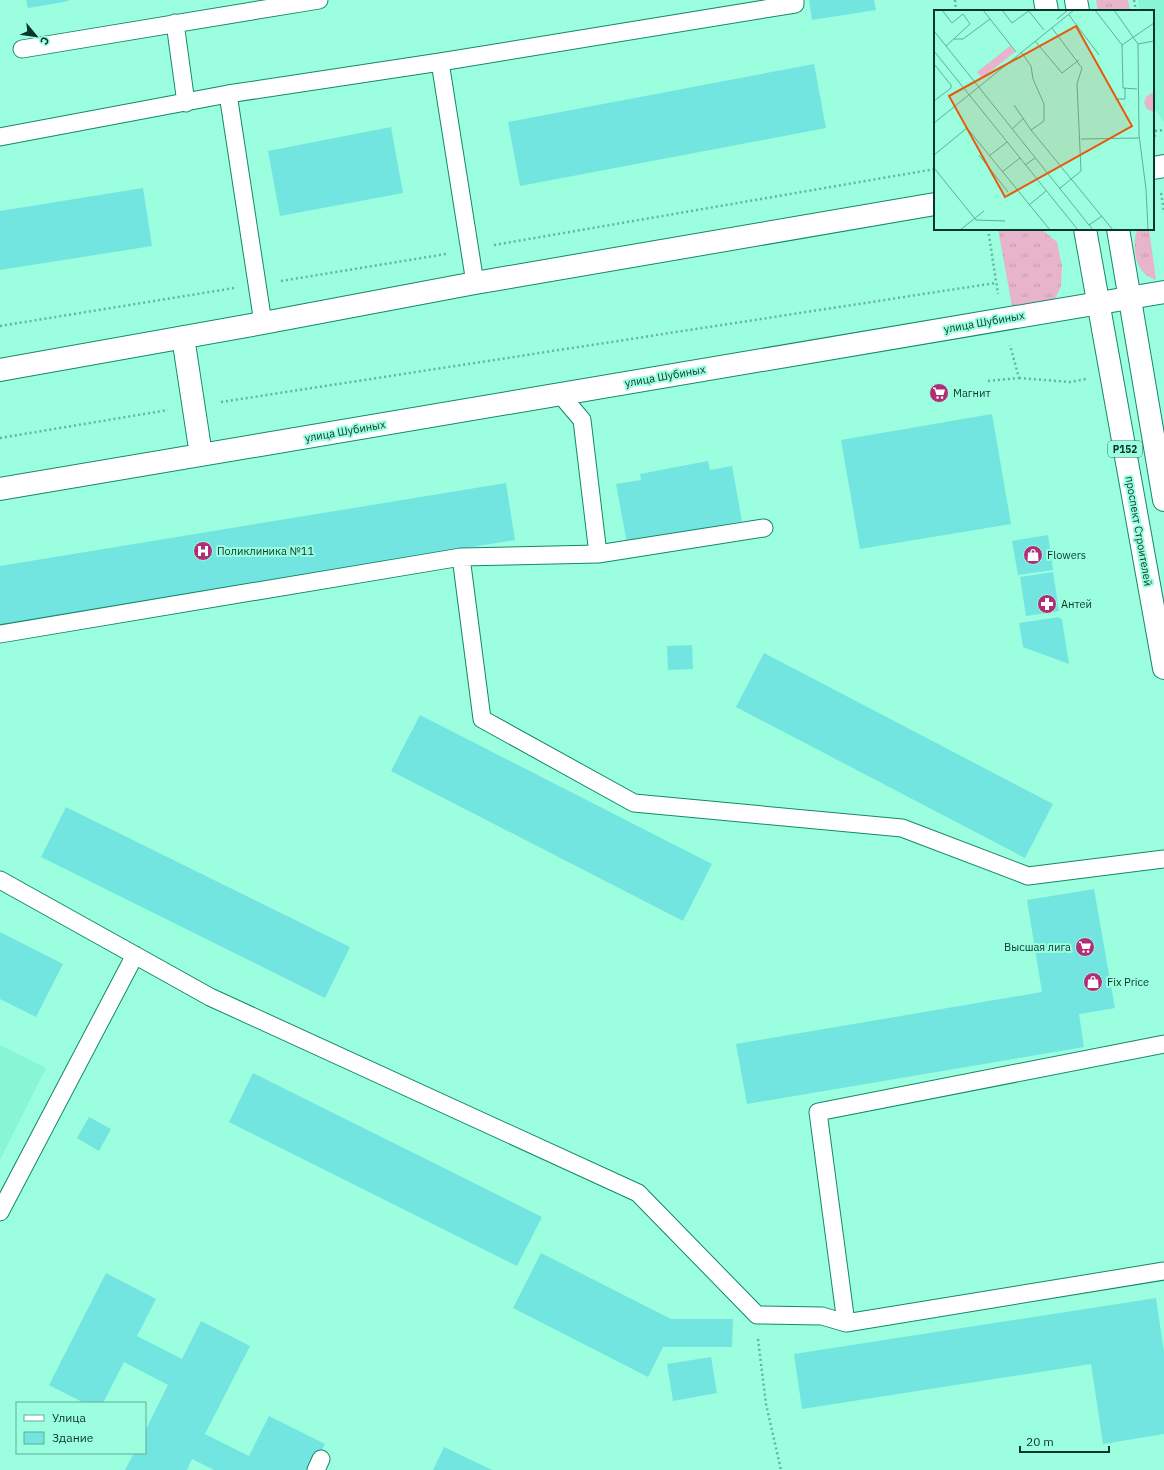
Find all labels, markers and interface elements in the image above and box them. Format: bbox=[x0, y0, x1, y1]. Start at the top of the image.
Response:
inset map bbox=[934, 10, 1154, 230]
north arrow bbox=[16, 16, 56, 56]
text: С bbox=[37, 34, 53, 47]
street label: улица Шубиных bbox=[943, 308, 1026, 336]
street label: улица Шубиных bbox=[624, 362, 707, 390]
supermarket icon: Магнит bbox=[928, 382, 950, 404]
place label: Магнит bbox=[953, 386, 991, 400]
street label: улица Шубиных bbox=[304, 417, 387, 445]
road number: Р152 bbox=[1108, 441, 1142, 457]
street label: проспект Строителей bbox=[1122, 475, 1156, 587]
hospital icon: Поликлиника №11 bbox=[192, 540, 214, 562]
place label: Поликлиника №11 bbox=[217, 544, 314, 558]
shop icon: Flowers bbox=[1022, 544, 1044, 566]
place label: Flowers bbox=[1047, 548, 1086, 562]
pharmacy icon: Антей bbox=[1036, 593, 1058, 615]
place label: Антей bbox=[1061, 597, 1092, 611]
supermarket icon: Высшая лига bbox=[1074, 936, 1096, 958]
place label: Высшая лига bbox=[1004, 940, 1071, 954]
shop icon: Fix Price bbox=[1082, 971, 1104, 993]
place label: Fix Price bbox=[1107, 975, 1149, 989]
legend bbox=[16, 1402, 146, 1454]
text: Улица bbox=[52, 1410, 86, 1425]
scale bar bbox=[1020, 1428, 1109, 1454]
text: Здание bbox=[52, 1430, 94, 1445]
text: 20 m bbox=[1026, 1434, 1054, 1449]

